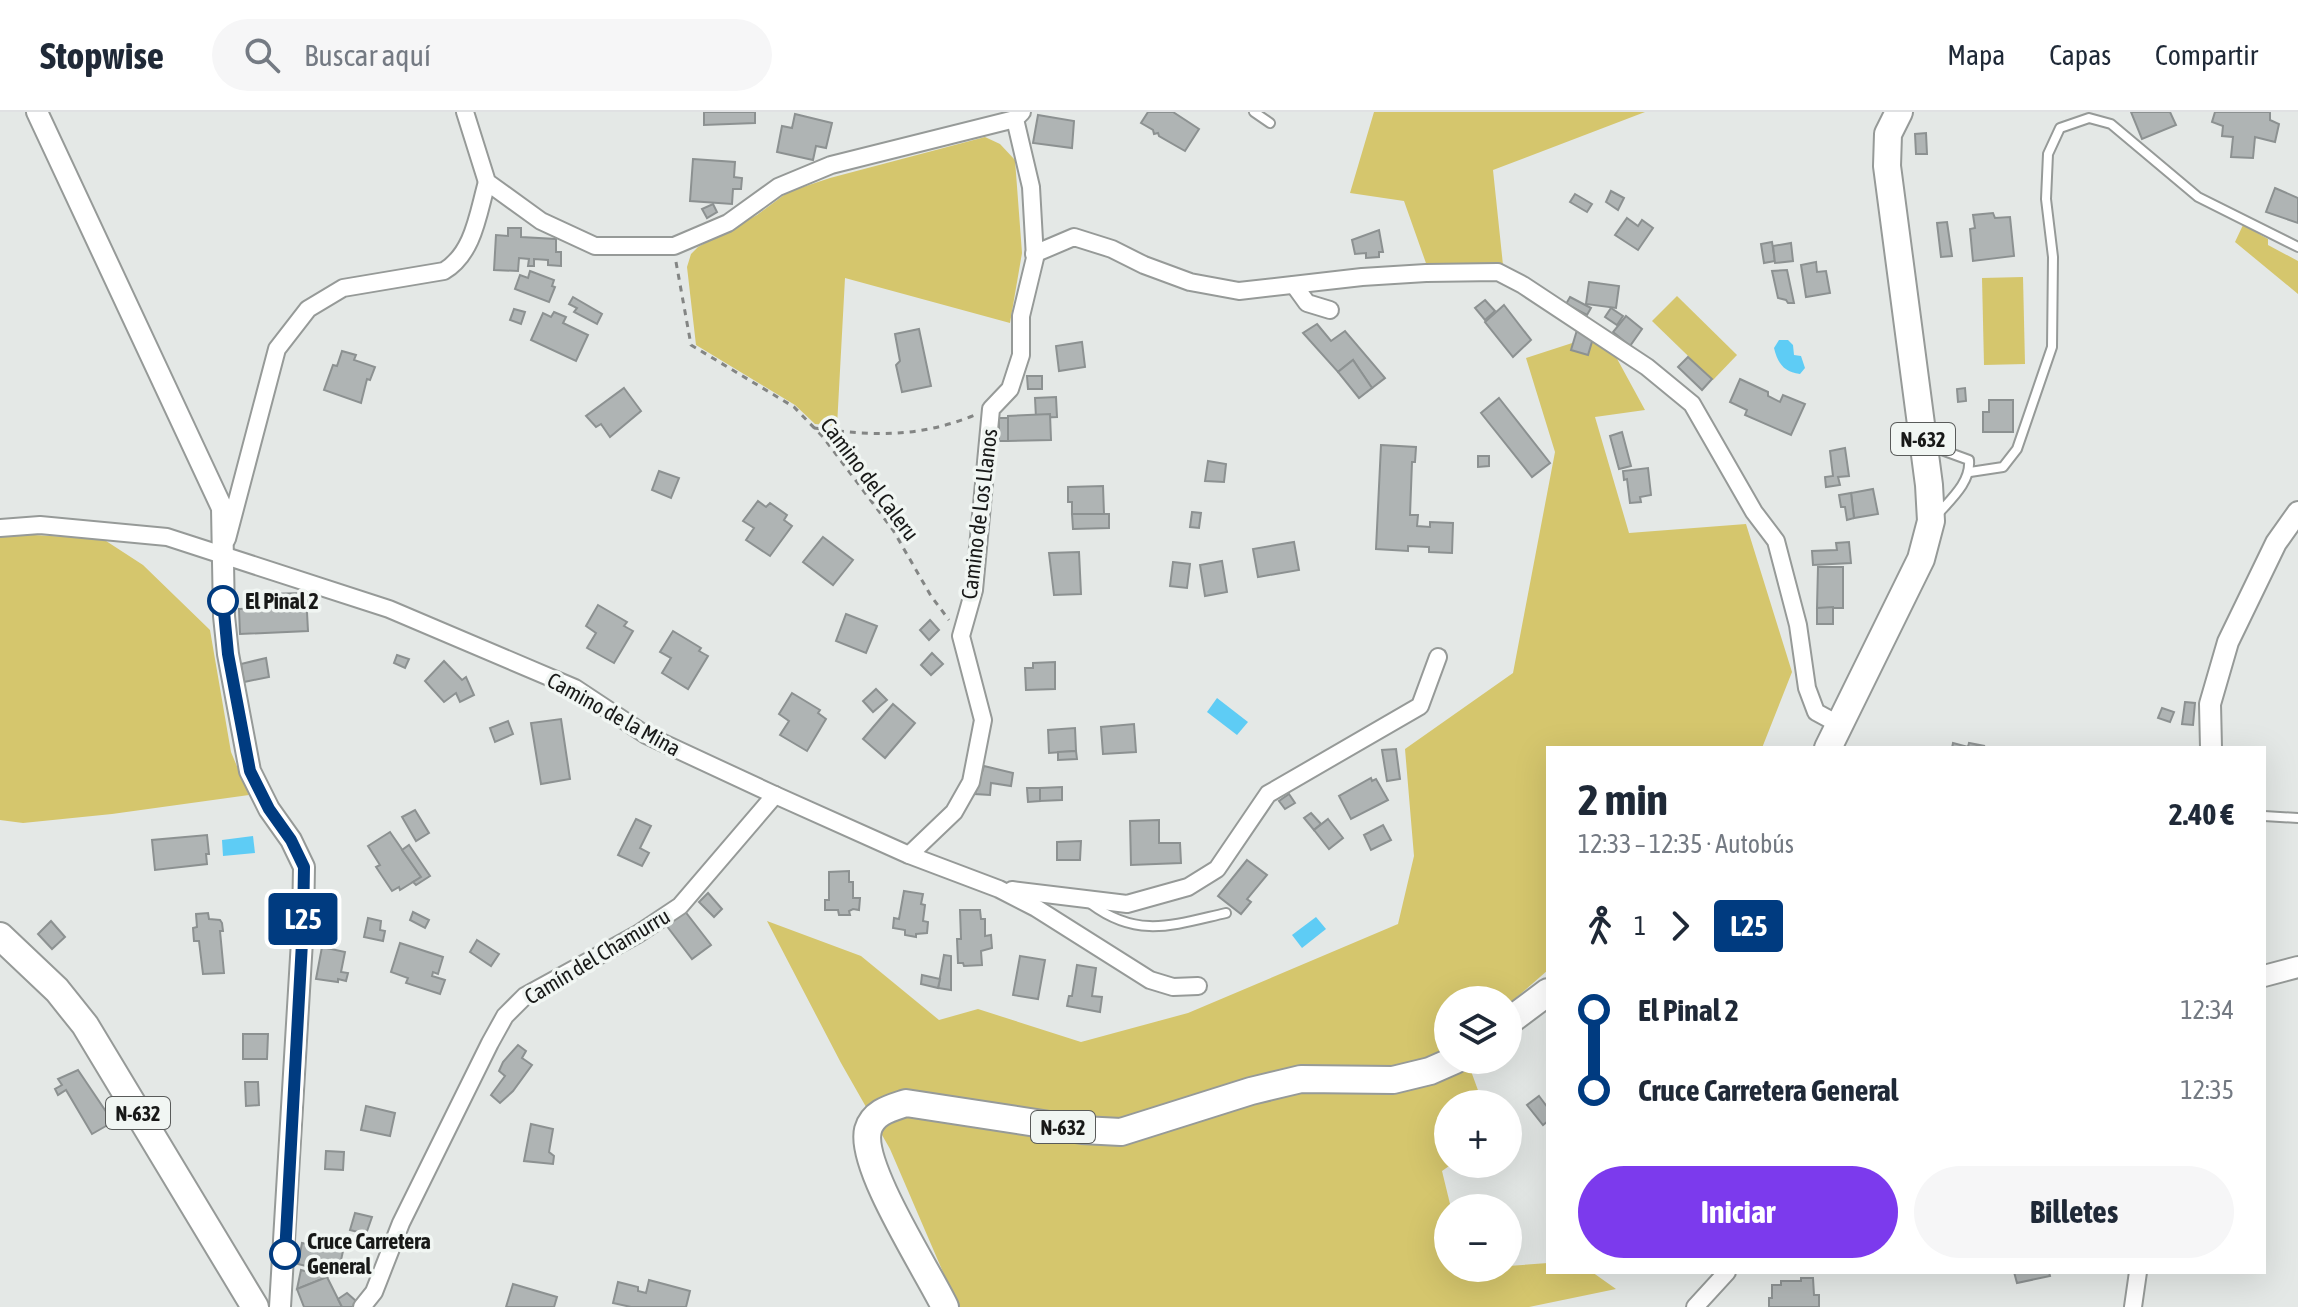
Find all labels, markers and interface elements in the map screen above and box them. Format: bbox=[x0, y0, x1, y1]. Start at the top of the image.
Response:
search box bbox=[212, 19, 772, 91]
icon: search bbox=[240, 33, 284, 77]
text: Stopwise bbox=[40, 34, 164, 77]
text: Buscar aquí bbox=[304, 38, 431, 72]
text: Mapa bbox=[1947, 39, 2005, 71]
text: Capas bbox=[2049, 39, 2111, 71]
text: Compartir bbox=[2155, 39, 2258, 71]
street label: Camino del Caleru bbox=[815, 412, 925, 546]
road number: N-632 bbox=[1891, 423, 1955, 455]
street label: Camino de Los Llanos bbox=[956, 427, 1002, 601]
marker: El Pinal 2 bbox=[208, 586, 238, 616]
place label: El Pinal 2 bbox=[245, 588, 319, 614]
street label: Camino de la Mina bbox=[543, 667, 685, 761]
text: 2 min bbox=[1578, 774, 1668, 824]
text: 2.40 € bbox=[2169, 797, 2234, 831]
text: 12:33 – 12:35 · Autobús bbox=[1578, 829, 1794, 859]
line badge: L25 bbox=[257, 893, 349, 945]
street label: Camín del Chamurru bbox=[520, 902, 674, 1010]
text: L25 bbox=[284, 903, 322, 935]
icon: walk bbox=[1578, 904, 1622, 948]
icon: forward bbox=[1658, 904, 1702, 948]
text: L25 bbox=[1730, 910, 1767, 942]
text: 1 bbox=[1634, 911, 1646, 941]
map controls bbox=[1434, 986, 1522, 1282]
button: layers bbox=[1434, 986, 1522, 1074]
text: El Pinal 2 bbox=[1638, 993, 1739, 1027]
text: 12:34 bbox=[2180, 995, 2234, 1025]
text: Cruce Carretera General bbox=[1638, 1073, 1899, 1107]
text: 12:35 bbox=[2180, 1075, 2234, 1105]
button: + bbox=[1434, 1090, 1522, 1178]
road number: N-632 bbox=[106, 1097, 170, 1129]
road number: N-632 bbox=[1031, 1111, 1095, 1143]
button: Iniciar bbox=[1578, 1166, 1898, 1258]
button: Billetes bbox=[1914, 1166, 2234, 1258]
button: − bbox=[1434, 1194, 1522, 1282]
place label: Cruce Carretera General bbox=[307, 1228, 431, 1279]
marker: Cruce Carretera General bbox=[270, 1239, 300, 1269]

